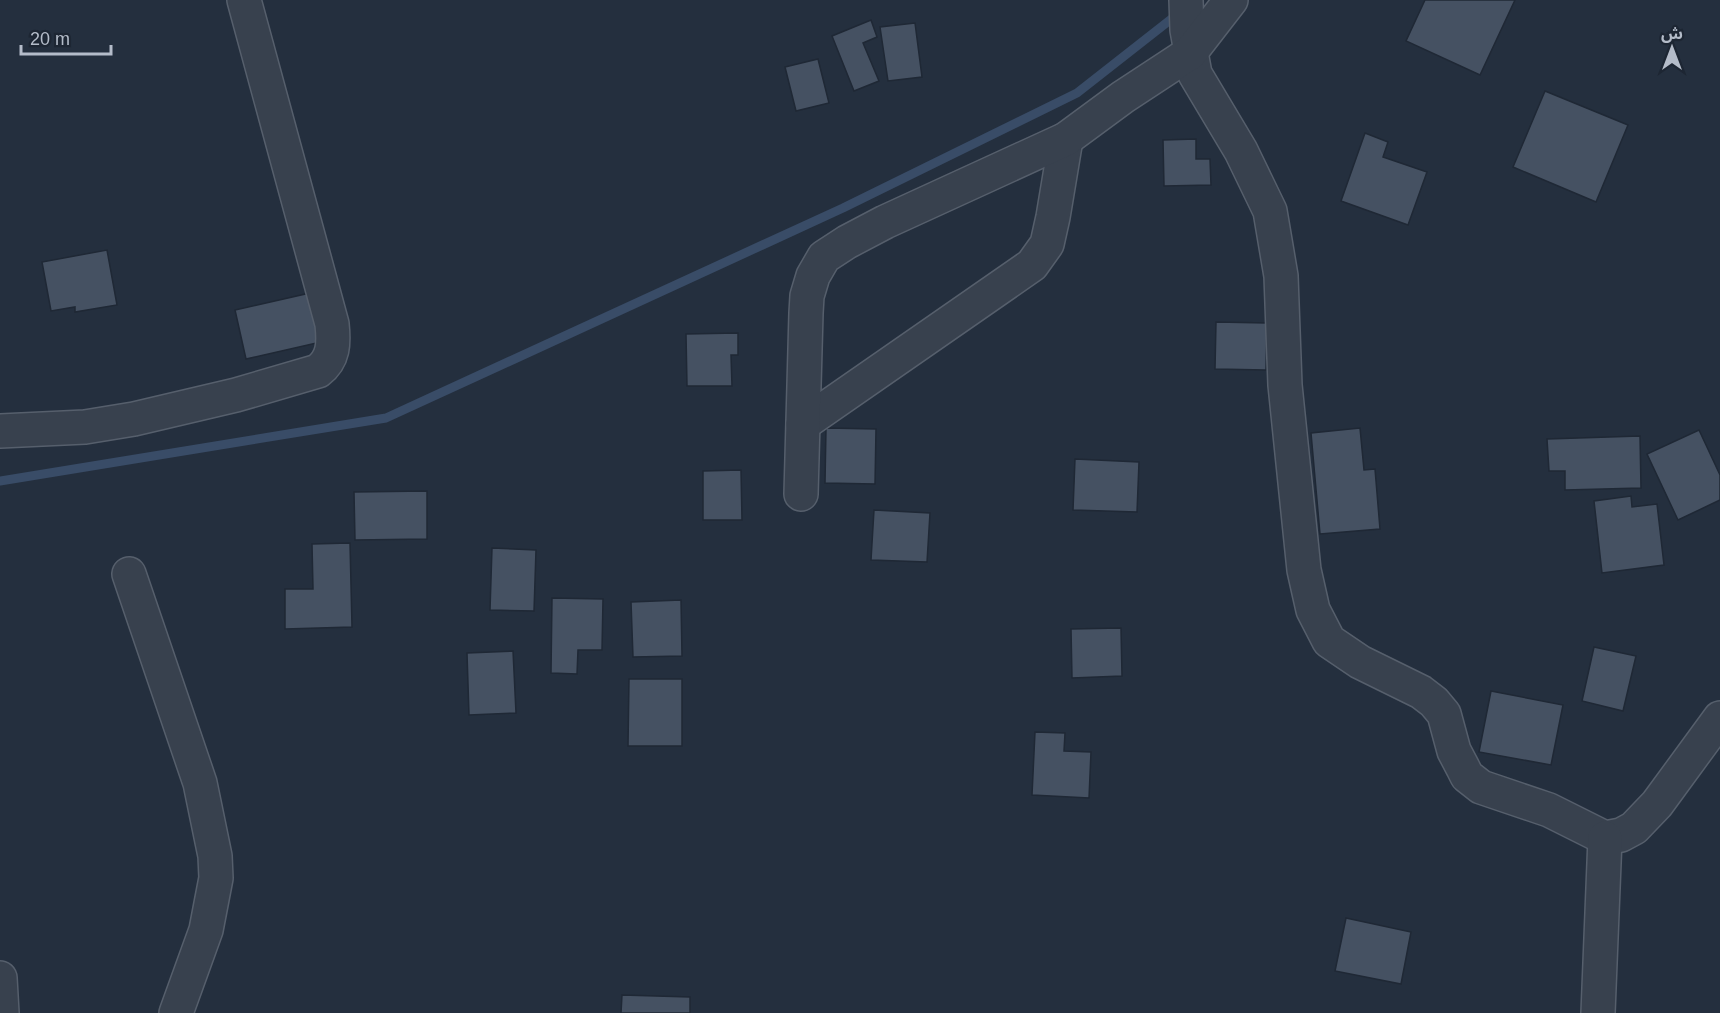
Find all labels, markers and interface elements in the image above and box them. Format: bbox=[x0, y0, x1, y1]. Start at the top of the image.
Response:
scale bar bbox=[21, 18, 111, 56]
north arrow bbox=[1642, 18, 1702, 78]
text: ش bbox=[1661, 25, 1683, 43]
text: 20 m bbox=[30, 29, 70, 49]

